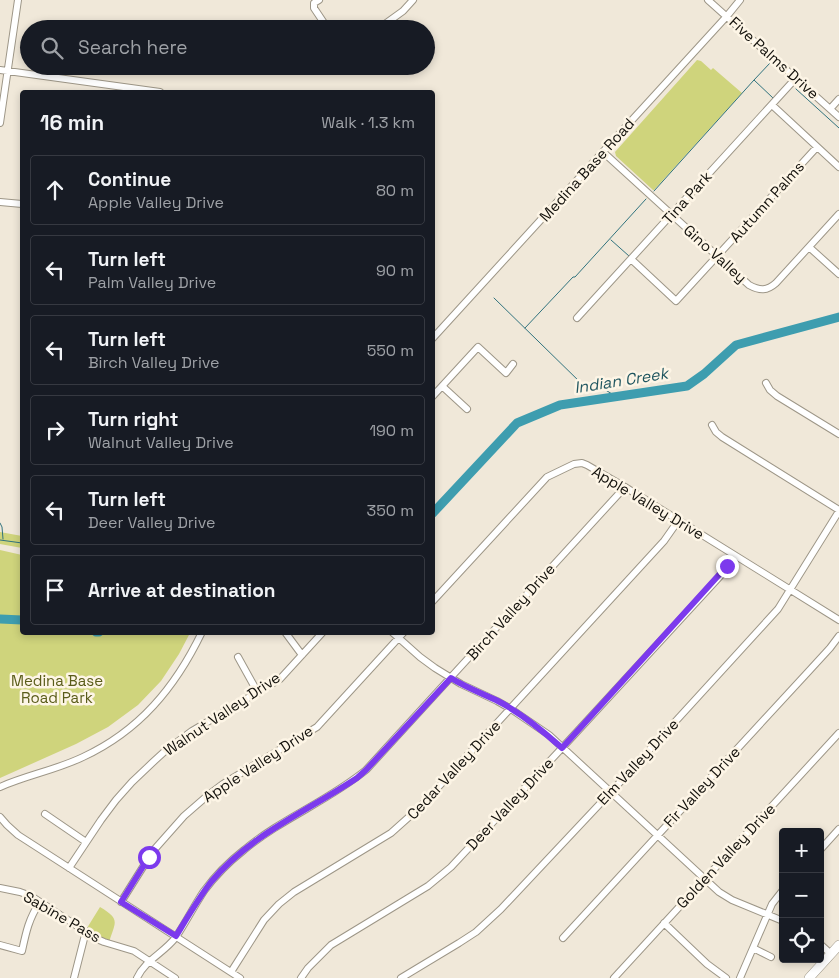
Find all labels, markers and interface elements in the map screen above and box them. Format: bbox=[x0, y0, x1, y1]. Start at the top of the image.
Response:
street label: Five Palms Drive bbox=[726, 12, 823, 103]
search box bbox=[20, 20, 435, 75]
icon: search bbox=[38, 34, 66, 62]
text: Search here bbox=[78, 35, 188, 60]
text: 16 min bbox=[40, 109, 104, 136]
text: Walk · 1.3 km bbox=[321, 112, 415, 133]
street label: Medina Base Road bbox=[535, 114, 638, 225]
street label: Autumn Palms bbox=[725, 157, 808, 246]
text: Continue bbox=[88, 167, 171, 192]
street label: Tina Park bbox=[658, 167, 716, 228]
icon: ahead bbox=[41, 176, 69, 204]
text: 80 m bbox=[376, 180, 414, 201]
text: Apple Valley Drive bbox=[88, 192, 224, 213]
street label: Gino Valley bbox=[680, 220, 751, 287]
text: Turn left bbox=[88, 247, 166, 272]
icon: left bbox=[41, 256, 69, 284]
text: 90 m bbox=[376, 260, 414, 281]
text: Palm Valley Drive bbox=[88, 272, 216, 293]
text: Turn left bbox=[88, 327, 166, 352]
icon: left bbox=[41, 336, 69, 364]
text: 550 m bbox=[367, 340, 414, 361]
text: Birch Valley Drive bbox=[88, 352, 220, 373]
water label: Indian Creek bbox=[573, 362, 672, 398]
text: Turn right bbox=[88, 407, 178, 432]
icon: right bbox=[41, 416, 69, 444]
text: 190 m bbox=[369, 420, 414, 441]
text: Walnut Valley Drive bbox=[88, 432, 234, 453]
street label: Apple Valley Drive bbox=[589, 462, 708, 544]
text: Turn left bbox=[88, 487, 166, 512]
icon: left bbox=[41, 496, 69, 524]
text: 350 m bbox=[367, 500, 414, 521]
text: Deer Valley Drive bbox=[88, 512, 216, 533]
route end bbox=[716, 555, 739, 578]
street label: Birch Valley Drive bbox=[462, 559, 559, 664]
icon: arrive bbox=[41, 576, 69, 604]
text: Arrive at destination bbox=[88, 578, 276, 603]
street label: Walnut Valley Drive bbox=[160, 667, 284, 760]
park label: Medina Base Road Park bbox=[11, 671, 103, 707]
street label: Elm Valley Drive bbox=[593, 714, 683, 809]
street label: Cedar Valley Drive bbox=[403, 716, 505, 823]
street label: Apple Valley Drive bbox=[199, 721, 316, 806]
street label: Fir Valley Drive bbox=[659, 742, 744, 831]
street label: Deer Valley Drive bbox=[462, 753, 557, 854]
street label: Golden Valley Drive bbox=[672, 799, 779, 912]
map controls bbox=[779, 828, 824, 963]
button: + bbox=[779, 828, 824, 873]
route start bbox=[138, 846, 161, 869]
button: − bbox=[779, 873, 824, 918]
street label: Sabine Pass bbox=[20, 887, 104, 946]
button: locate bbox=[779, 918, 824, 963]

